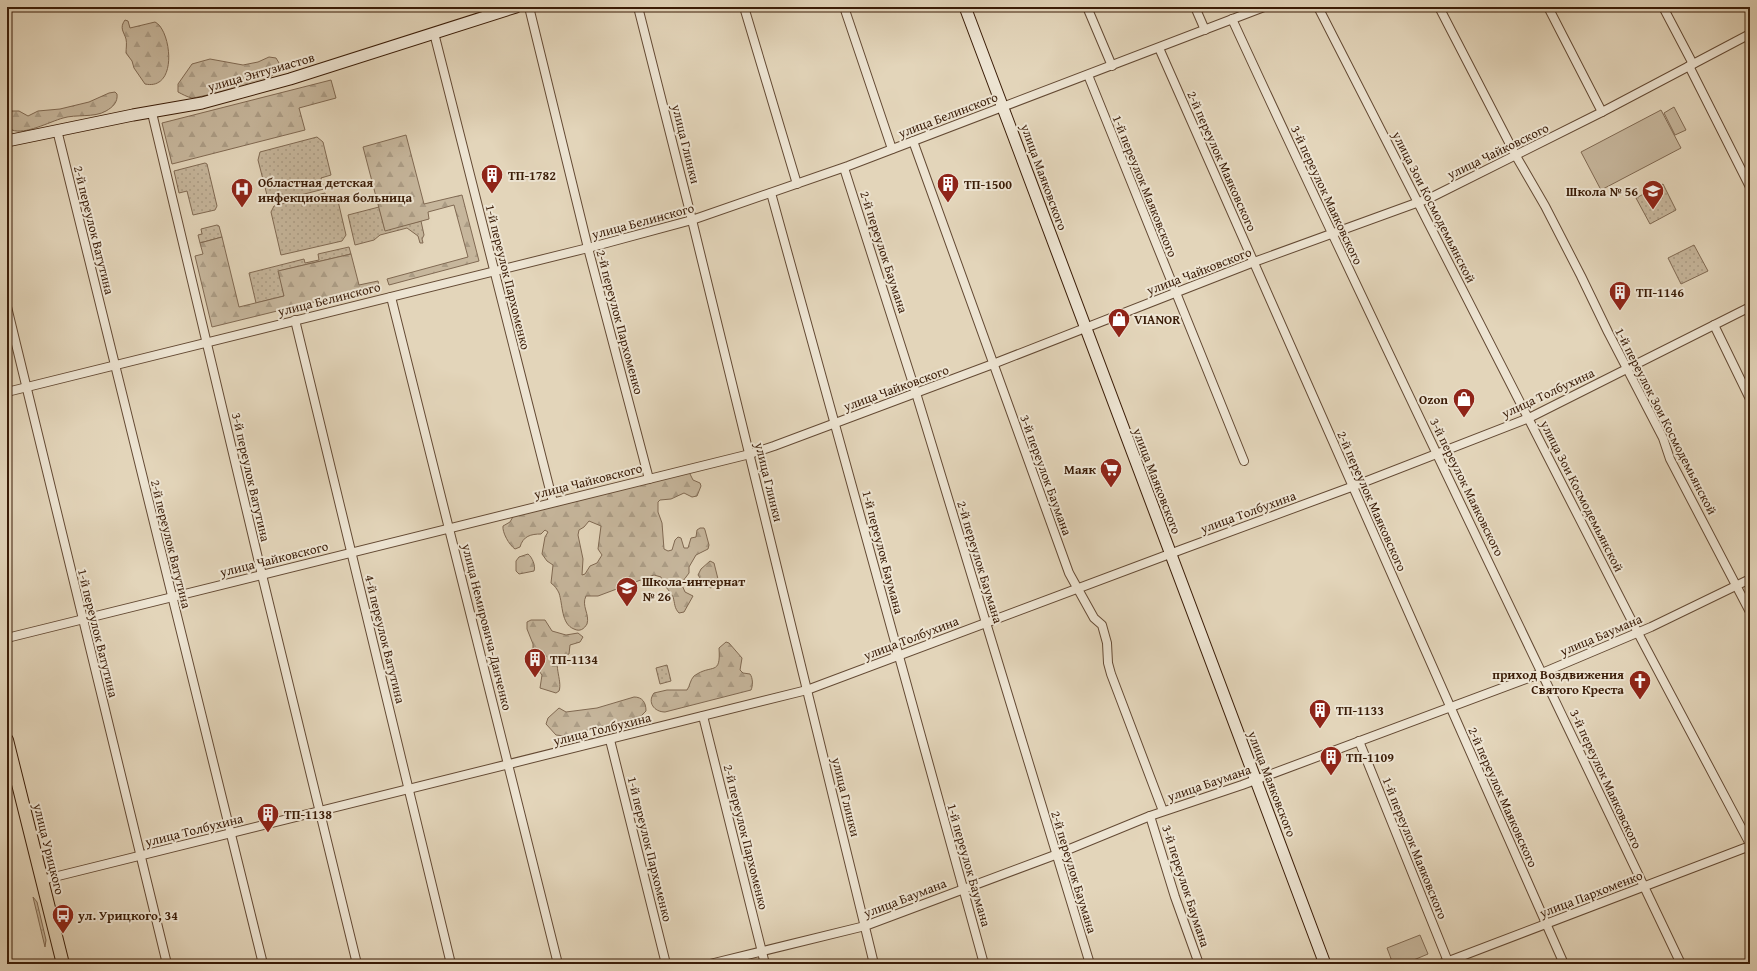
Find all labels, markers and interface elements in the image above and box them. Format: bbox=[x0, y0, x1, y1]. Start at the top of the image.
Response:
street label: улица Энтузиастов bbox=[204, 48, 317, 97]
street label: улица Белинского bbox=[895, 87, 1001, 143]
street label: 2-й переулок Маяковского bbox=[1182, 88, 1262, 235]
street label: улица Глинки bbox=[667, 101, 705, 186]
street label: 1-й переулок Маяковского bbox=[1108, 112, 1182, 260]
street label: улица Чайковского bbox=[1443, 118, 1552, 184]
street label: улица Маяковского bbox=[1016, 120, 1072, 233]
street label: 3-й переулок Маяковского bbox=[1286, 122, 1368, 268]
street label: улица Зои Космодемьянской bbox=[1387, 127, 1481, 286]
building icon: ТП-1782 bbox=[479, 162, 505, 195]
street label: 2-й переулок Ватутина bbox=[69, 164, 119, 297]
place label: ТП-1782 bbox=[508, 166, 556, 185]
building icon: ТП-1500 bbox=[935, 171, 961, 204]
place label: Областная детская инфекционная больница bbox=[258, 173, 413, 207]
place label: ТП-1500 bbox=[964, 175, 1012, 194]
hospital icon: Областная детская инфекционная больница bbox=[229, 176, 255, 209]
school or university icon: Школа № 56 bbox=[1640, 178, 1666, 211]
place label: Школа № 56 bbox=[1566, 182, 1638, 201]
street label: 2-й переулок Баумана bbox=[855, 189, 913, 316]
street label: улица Белинского bbox=[589, 198, 697, 244]
street label: 1-й переулок Пархоменко bbox=[481, 202, 535, 352]
street label: улица Чайковского bbox=[1143, 242, 1255, 300]
street label: 2-й переулок Пархоменко bbox=[592, 248, 649, 397]
street label: улица Белинского bbox=[275, 277, 383, 321]
building icon: ТП-1146 bbox=[1607, 279, 1633, 312]
place label: ТП-1146 bbox=[1636, 283, 1684, 302]
shop icon: VIANOR bbox=[1106, 306, 1132, 339]
place label: VIANOR bbox=[1134, 310, 1181, 329]
street label: 1-й переулок Зои Космодемьянской bbox=[1610, 324, 1722, 518]
street label: улица Чайковского bbox=[840, 360, 952, 416]
street label: улица Толбухина bbox=[1498, 363, 1598, 423]
shop icon: Ozon bbox=[1451, 386, 1477, 419]
place label: Ozon bbox=[1419, 390, 1448, 409]
street label: 3-й переулок Ватутина bbox=[227, 410, 275, 544]
street label: 3-й переулок Баумана bbox=[1015, 412, 1077, 539]
street label: 3-й переулок Маяковского bbox=[1425, 415, 1509, 560]
street label: улица Зои Космодемьянской bbox=[1535, 416, 1629, 575]
street label: улица Маяковского bbox=[1128, 424, 1186, 537]
street label: 2-й переулок Маяковского bbox=[1332, 428, 1412, 575]
street label: улица Глинки bbox=[750, 439, 788, 524]
supermarket icon: Маяк bbox=[1098, 456, 1124, 489]
street label: улица Чайковского bbox=[531, 458, 644, 504]
place label: Маяк bbox=[1064, 460, 1097, 479]
street label: 2-й переулок Ватутина bbox=[146, 478, 196, 611]
street label: улица Толбухина bbox=[1197, 486, 1299, 538]
street label: 1-й переулок Баумана bbox=[857, 488, 909, 617]
street label: 2-й переулок Баумана bbox=[952, 498, 1008, 626]
street label: улица Чайковского bbox=[217, 536, 330, 582]
street label: улица Немировича-Данченко bbox=[457, 541, 517, 713]
street label: 1-й переулок Ватутина bbox=[73, 567, 123, 700]
place label: Школа-интернат № 26 bbox=[642, 572, 745, 606]
street label: 4-й переулок Ватутина bbox=[360, 573, 410, 706]
school or university icon: Школа-интернат № 26 bbox=[614, 575, 640, 608]
street label: улица Баумана bbox=[1556, 609, 1646, 661]
street label: улица Толбухина bbox=[860, 611, 962, 665]
building icon: ТП-1134 bbox=[522, 646, 548, 679]
place label: ТП-1134 bbox=[550, 650, 598, 669]
place label: приход Воздвижения Святого Креста bbox=[1492, 665, 1624, 699]
church icon: приход Воздвижения Святого Креста bbox=[1627, 668, 1653, 701]
building icon: ТП-1133 bbox=[1307, 697, 1333, 730]
place label: ТП-1133 bbox=[1336, 701, 1384, 720]
street label: 3-й переулок Маяковского bbox=[1565, 706, 1647, 852]
street label: улица Толбухина bbox=[550, 707, 654, 751]
street label: 2-й переулок Маяковского bbox=[1463, 724, 1543, 871]
street label: улица Маяковского bbox=[1243, 727, 1301, 840]
building icon: ТП-1109 bbox=[1318, 744, 1344, 777]
place label: ТП-1109 bbox=[1346, 748, 1394, 767]
street label: улица Глинки bbox=[827, 754, 865, 839]
street label: улица Баумана bbox=[1164, 760, 1254, 807]
street label: 2-й переулок Пархоменко bbox=[719, 762, 773, 912]
street label: 1-й переулок Пархоменко bbox=[623, 774, 677, 924]
street label: 1-й переулок Маяковского bbox=[1378, 774, 1452, 922]
street label: улица Урицкого bbox=[28, 800, 70, 897]
building icon: ТП-1138 bbox=[255, 801, 281, 834]
street label: 1-й переулок Баумана bbox=[942, 801, 996, 930]
place label: ТП-1138 bbox=[284, 805, 332, 824]
street label: улица Толбухина bbox=[142, 808, 246, 852]
street label: 2-й переулок Баумана bbox=[1046, 808, 1102, 936]
street label: 3-й переулок Баумана bbox=[1157, 823, 1215, 950]
street label: улица Пархоменко bbox=[1536, 865, 1646, 923]
street label: улица Баумана bbox=[860, 873, 950, 923]
bus stop icon: ул. Урицкого, 34 bbox=[50, 902, 76, 935]
place label: ул. Урицкого, 34 bbox=[77, 906, 178, 925]

